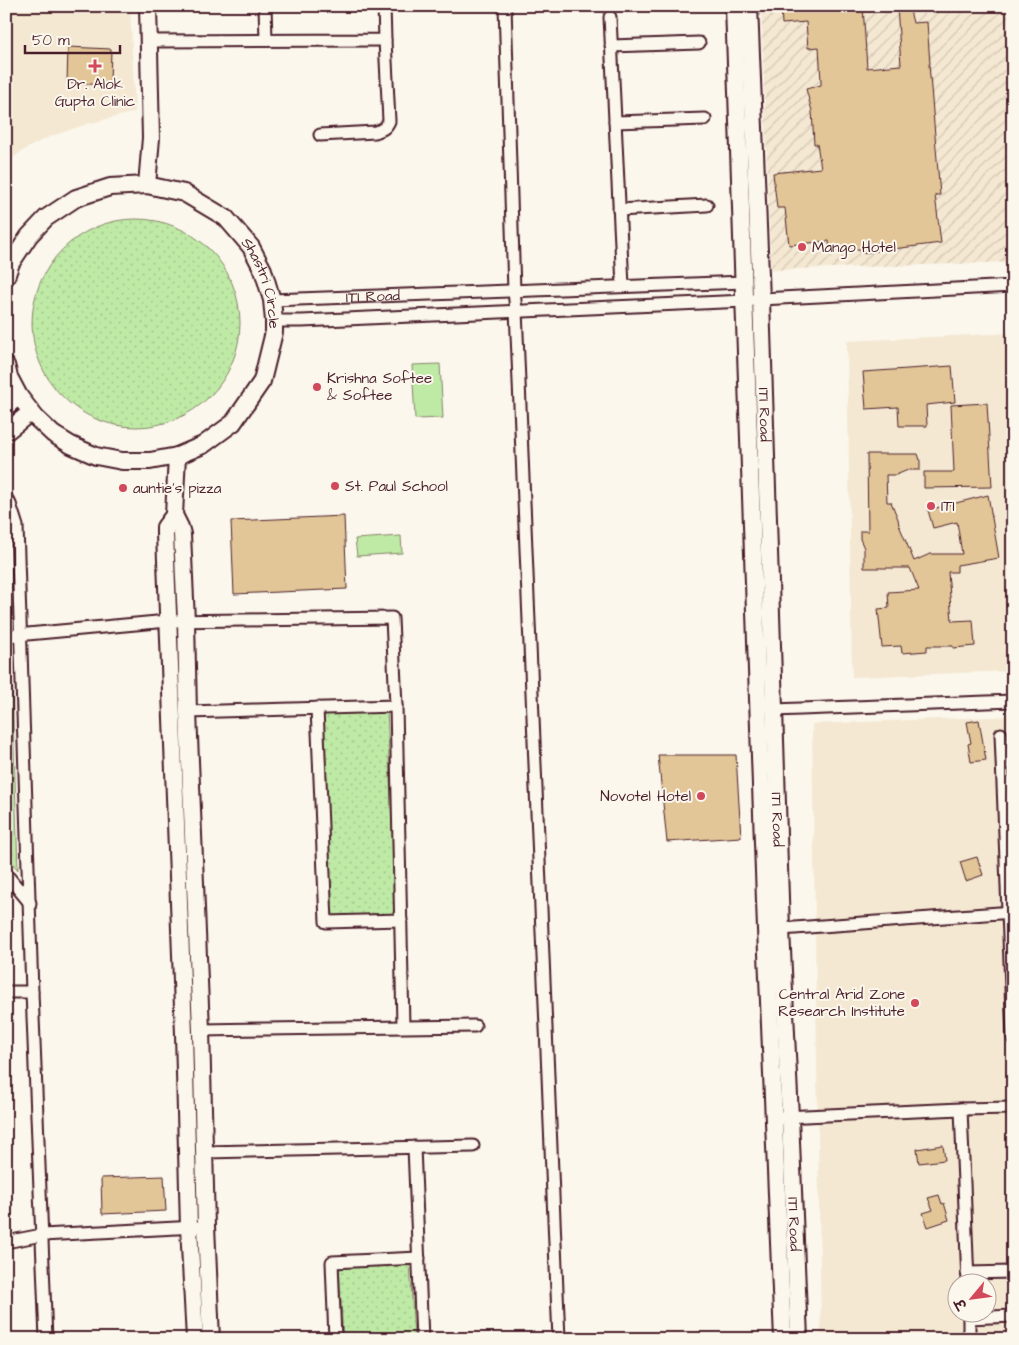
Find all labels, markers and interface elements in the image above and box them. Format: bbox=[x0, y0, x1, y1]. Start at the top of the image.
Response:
scale bar bbox=[25, 22, 120, 54]
text: 50 m bbox=[32, 30, 70, 51]
marker: Dr. Alok Gupta Clinic bbox=[88, 59, 102, 73]
place label: Dr. Alok Gupta Clinic bbox=[55, 74, 136, 112]
street label: Shastri Circle bbox=[236, 233, 284, 329]
place label: Mango Hotel bbox=[812, 237, 896, 259]
marker: Mango Hotel bbox=[796, 241, 808, 253]
street label: ITI Road bbox=[345, 285, 401, 308]
place label: Krishna Softee & Softee bbox=[327, 368, 432, 406]
marker: Krishna Softee & Softee bbox=[311, 381, 323, 393]
street label: ITI Road bbox=[753, 387, 776, 443]
place label: St. Paul School bbox=[345, 476, 448, 497]
place label: auntie's pizza bbox=[133, 478, 222, 499]
marker: St. Paul School bbox=[329, 480, 341, 492]
marker: auntie's pizza bbox=[117, 482, 129, 494]
place label: ITI bbox=[941, 496, 955, 517]
marker: ITI bbox=[925, 500, 937, 512]
place label: Novotel Hotel bbox=[600, 786, 691, 807]
marker: Novotel Hotel bbox=[695, 790, 707, 802]
street label: ITI Road bbox=[766, 792, 788, 847]
place label: Central Arid Zone Research Institute bbox=[778, 984, 905, 1022]
marker: Central Arid Zone Research Institute bbox=[909, 997, 921, 1009]
street label: ITI Road bbox=[782, 1197, 805, 1252]
north arrow bbox=[946, 1272, 996, 1322]
text: उ bbox=[950, 1293, 973, 1314]

